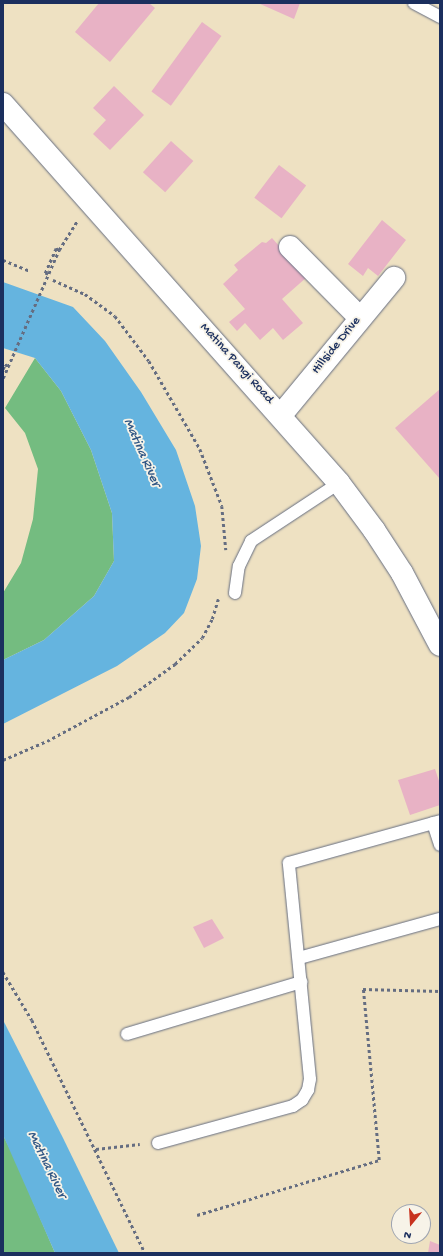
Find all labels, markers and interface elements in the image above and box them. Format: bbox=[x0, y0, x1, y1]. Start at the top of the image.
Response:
street label: Hillside Drive bbox=[309, 314, 365, 378]
street label: Matina Pangi Road bbox=[196, 320, 276, 408]
water label: Matina River bbox=[119, 416, 163, 490]
water label: Matina River bbox=[23, 1129, 69, 1201]
north arrow bbox=[391, 1204, 431, 1244]
text: N bbox=[402, 1228, 413, 1241]

